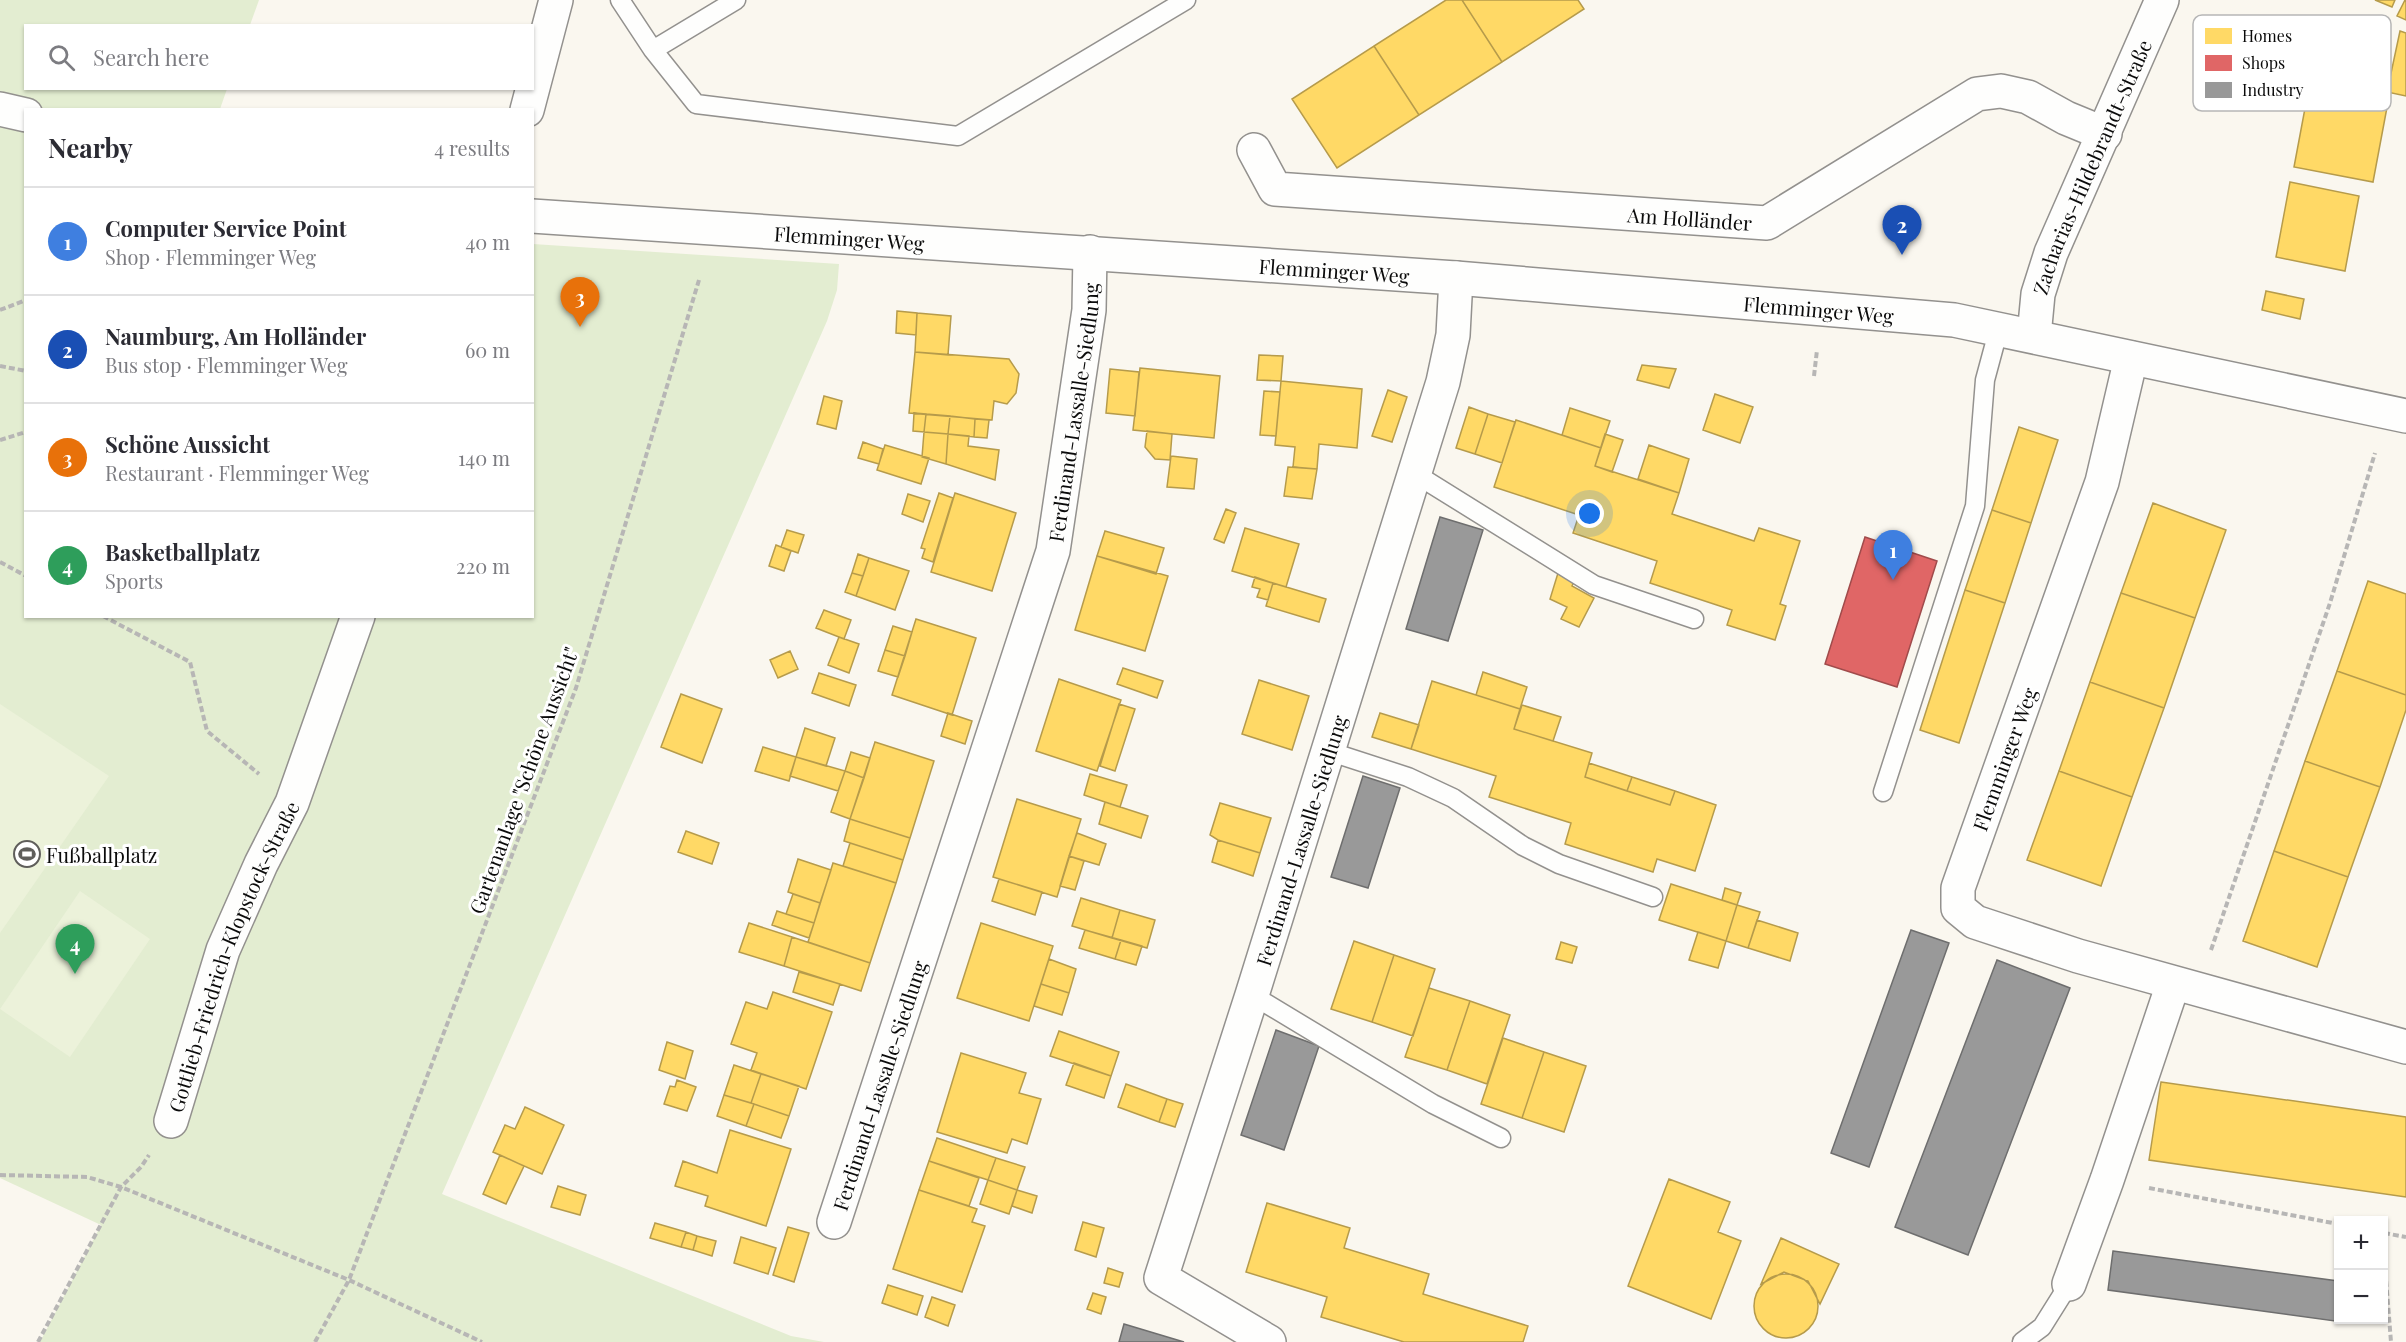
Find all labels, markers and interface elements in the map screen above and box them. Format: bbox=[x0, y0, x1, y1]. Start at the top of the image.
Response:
legend bbox=[2193, 15, 2391, 111]
search box bbox=[24, 24, 534, 90]
text: Homes bbox=[2242, 25, 2292, 46]
street label: Zacharias-Hildebrandt-Straße bbox=[2025, 35, 2157, 298]
icon: search bbox=[45, 41, 78, 74]
text: Search here bbox=[93, 42, 209, 72]
text: Shops bbox=[2242, 52, 2285, 73]
text: Industry bbox=[2242, 79, 2304, 100]
text: Nearby bbox=[48, 130, 133, 165]
text: 4 results bbox=[434, 134, 510, 161]
street label: Am Holländer bbox=[1625, 200, 1753, 235]
pin: 2 bbox=[1882, 206, 1922, 255]
text: Computer Service Point bbox=[105, 213, 347, 243]
street label: Flemminger Weg bbox=[773, 219, 926, 256]
text: 1 bbox=[64, 228, 71, 255]
text: 40 m bbox=[465, 228, 510, 255]
text: Shop · Flemminger Weg bbox=[105, 243, 316, 270]
street label: Flemminger Weg bbox=[1258, 251, 1411, 288]
pin: 3 bbox=[560, 278, 600, 327]
street label: Ferdinand-Lassalle-Siedlung bbox=[1041, 282, 1103, 544]
street label: Flemminger Weg bbox=[1742, 289, 1895, 328]
text: Naumburg, Am Holländer bbox=[105, 321, 366, 351]
text: 2 bbox=[62, 336, 73, 363]
text: 60 m bbox=[465, 336, 510, 363]
text: Bus stop · Flemminger Weg bbox=[105, 351, 348, 378]
text: Schöne Aussicht bbox=[105, 429, 270, 459]
text: 3 bbox=[63, 444, 72, 471]
text: 140 m bbox=[458, 444, 510, 471]
text: Restaurant · Flemminger Weg bbox=[105, 459, 369, 486]
your location bbox=[1575, 499, 1604, 528]
pin: 1 bbox=[1874, 530, 1912, 580]
text: Basketballplatz bbox=[105, 537, 260, 567]
text: 4 bbox=[62, 552, 73, 579]
text: 220 m bbox=[456, 552, 510, 579]
text: Sports bbox=[105, 567, 163, 594]
street label: Gartenanlage "Schöne Aussicht" bbox=[462, 643, 584, 917]
street label: Flemminger Weg bbox=[1966, 683, 2043, 834]
street label: Ferdinand-Lassalle-Siedlung bbox=[1248, 711, 1352, 969]
street label: Gottlieb-Friedrich-Klopstock-Straße bbox=[161, 796, 304, 1115]
sports icon: Fußballplatz bbox=[12, 839, 42, 869]
place label: Fußballplatz bbox=[46, 841, 157, 868]
pin: 4 bbox=[56, 924, 94, 974]
street label: Ferdinand-Lassalle-Siedlung bbox=[825, 956, 932, 1214]
map controls bbox=[2334, 1216, 2388, 1324]
button: + bbox=[2334, 1216, 2388, 1270]
button: − bbox=[2334, 1270, 2388, 1324]

